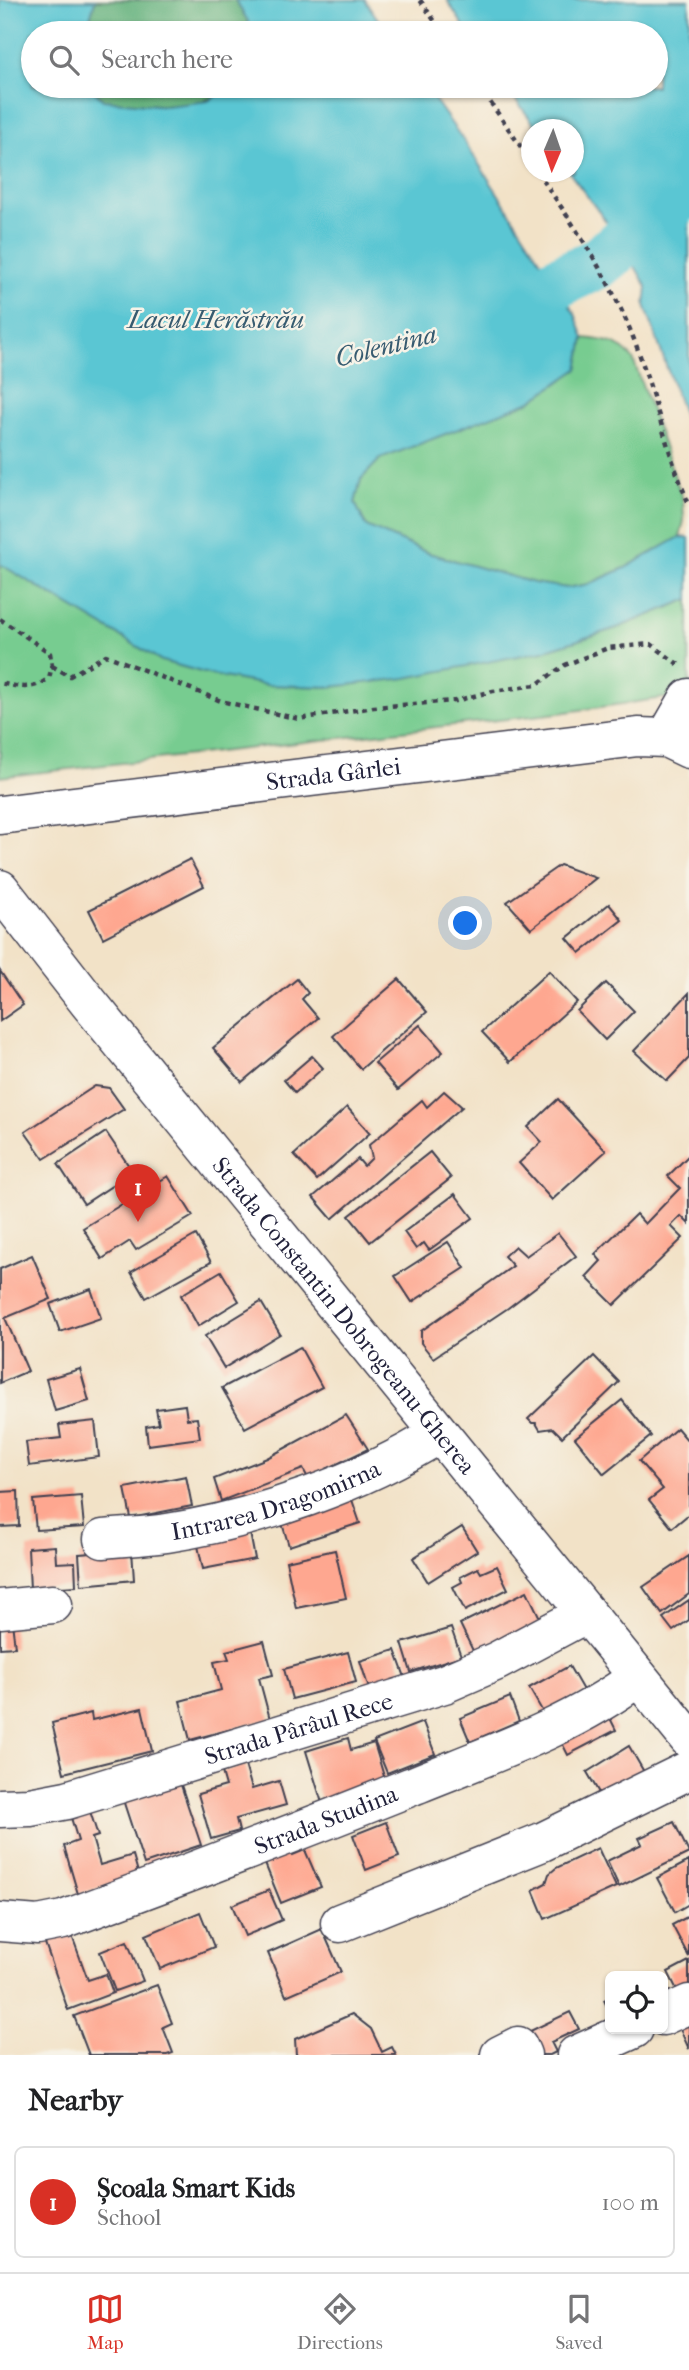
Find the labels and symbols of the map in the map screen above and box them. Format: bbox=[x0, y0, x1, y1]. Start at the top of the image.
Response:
north arrow bbox=[521, 119, 584, 182]
water label: Lacul Herăstrău bbox=[126, 304, 304, 335]
water label: Colentina bbox=[332, 318, 440, 374]
street label: Strada Gârlei bbox=[265, 752, 402, 796]
your location bbox=[448, 906, 482, 940]
street label: Strada Constantin Dobrogeanu-Gherea bbox=[206, 1152, 482, 1480]
pin: 1 bbox=[115, 1164, 161, 1222]
street label: Intrarea Dragomirna bbox=[169, 1454, 386, 1546]
street label: Strada Pârâul Rece bbox=[201, 1687, 396, 1771]
street label: Strada Studina bbox=[250, 1779, 402, 1861]

